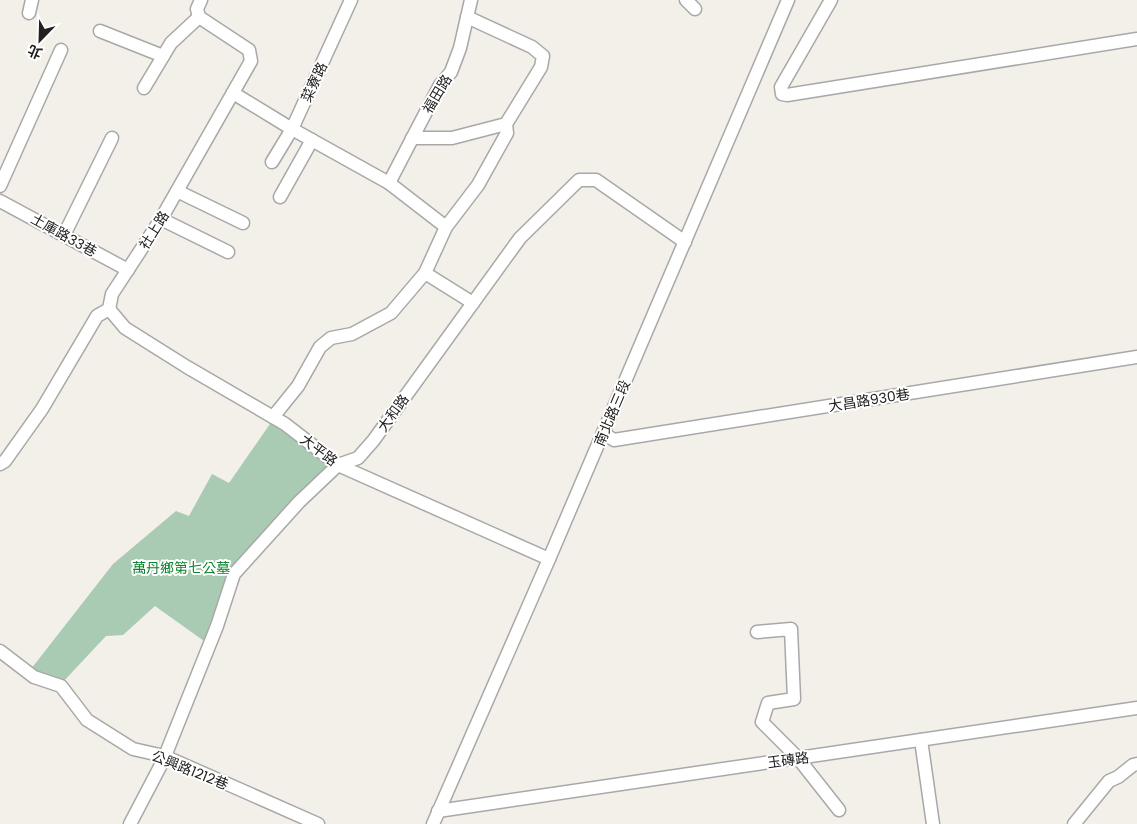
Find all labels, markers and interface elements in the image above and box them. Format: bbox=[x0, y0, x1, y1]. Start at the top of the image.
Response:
north arrow bbox=[15, 15, 65, 65]
text: 北 bbox=[25, 40, 45, 64]
street label: 菜寮路 bbox=[296, 59, 332, 105]
street label: 福田路 bbox=[418, 71, 456, 117]
street label: 社上路 bbox=[134, 207, 174, 253]
street label: 土庫路33巷 bbox=[27, 209, 101, 261]
street label: 南北路三段 bbox=[589, 377, 635, 449]
street label: 大昌路930巷 bbox=[827, 384, 911, 416]
street label: 大和路 bbox=[373, 390, 413, 436]
street label: 大平路 bbox=[296, 429, 342, 471]
park label: 萬丹鄉第七公墓 bbox=[132, 558, 230, 578]
street label: 公興路1212巷 bbox=[149, 746, 231, 794]
street label: 玉磚路 bbox=[766, 747, 810, 773]

